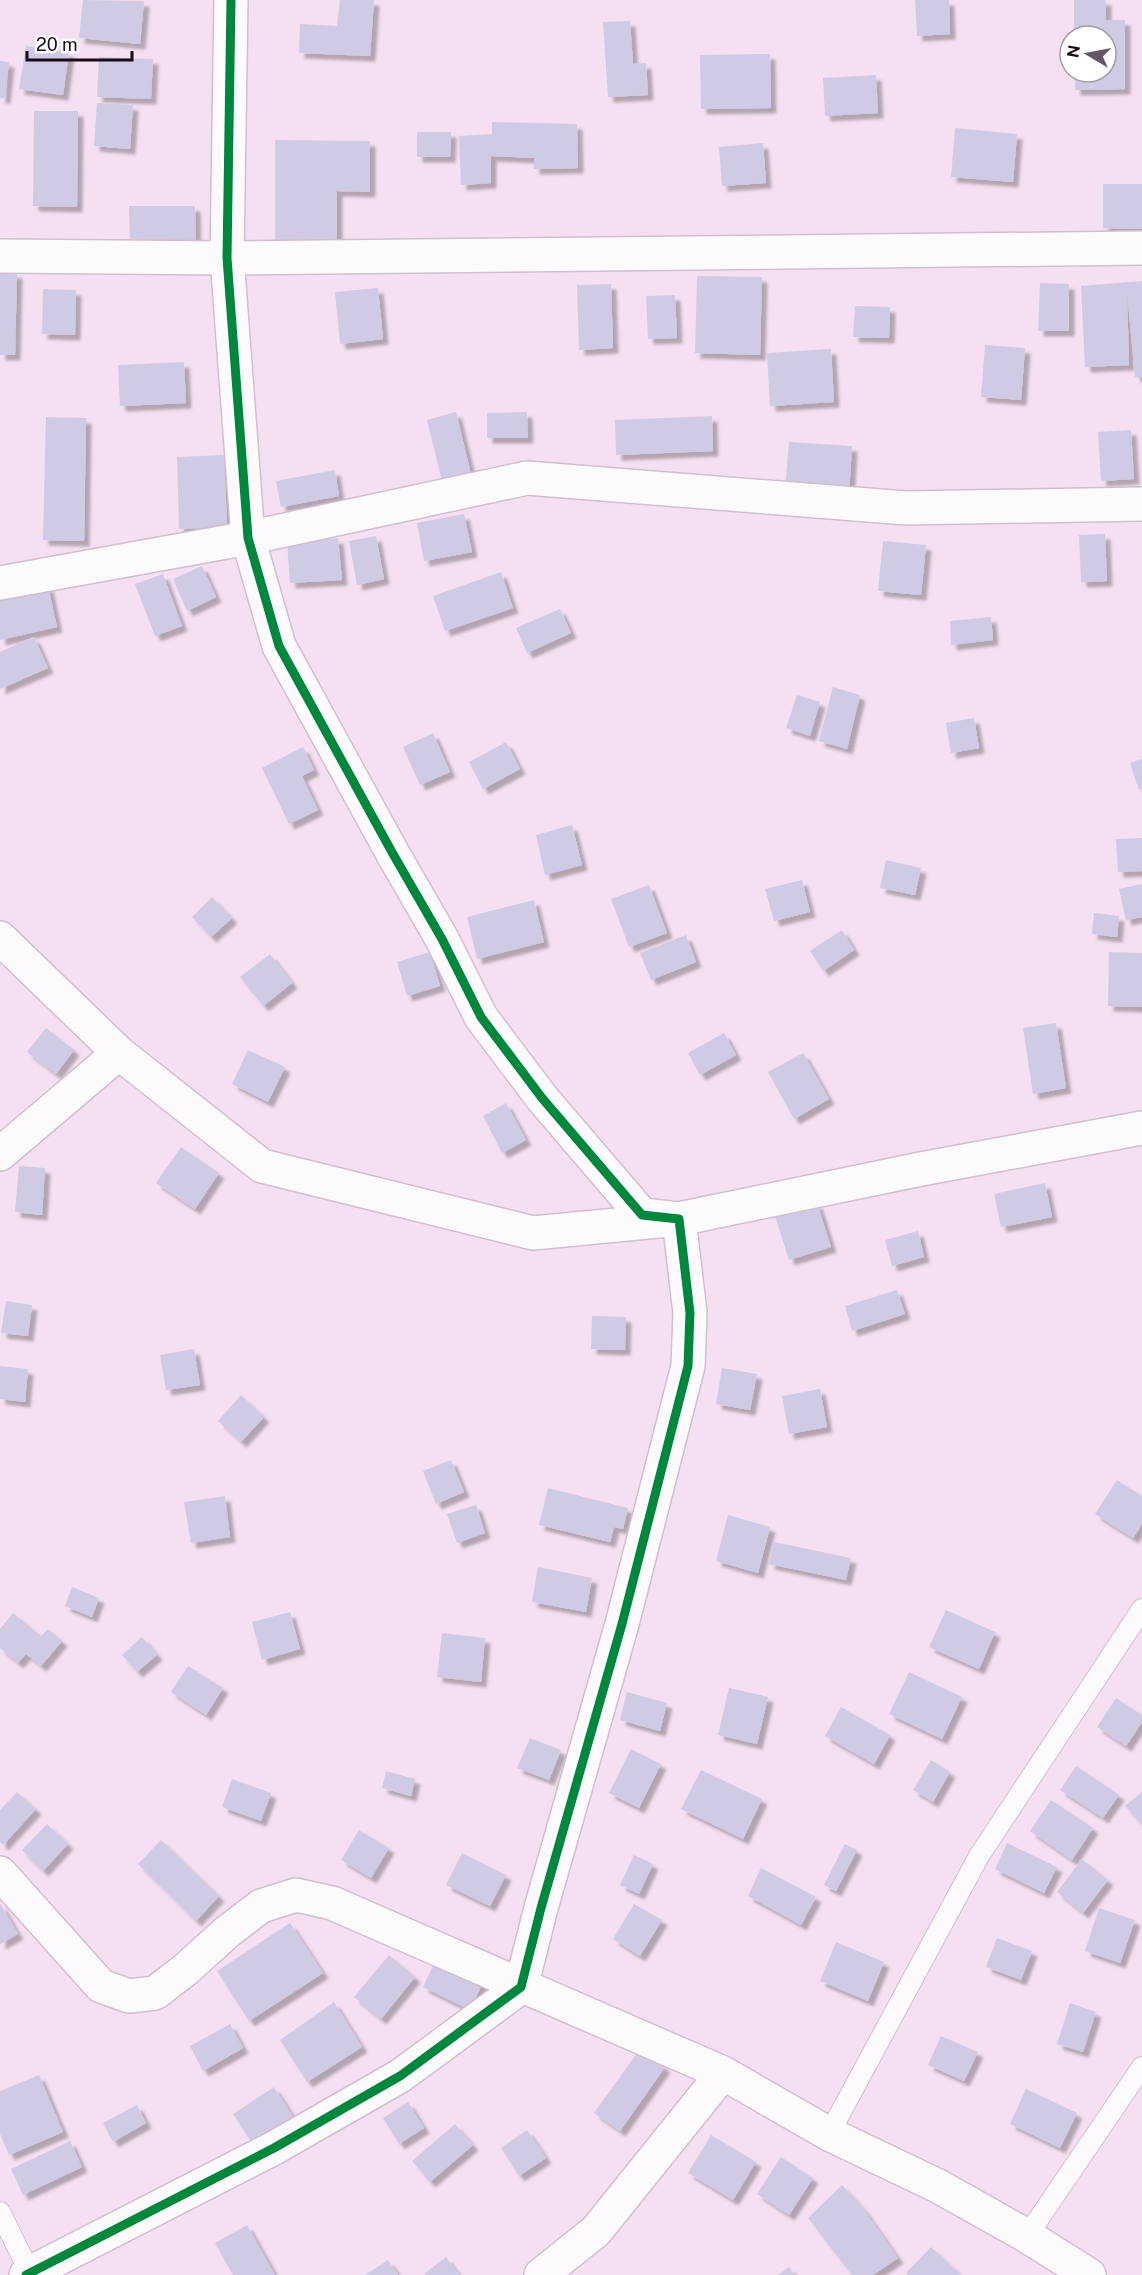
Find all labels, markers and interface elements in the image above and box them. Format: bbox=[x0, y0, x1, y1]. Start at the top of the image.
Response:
scale bar bbox=[27, 24, 132, 62]
north arrow bbox=[1058, 24, 1118, 84]
text: 20 m bbox=[36, 34, 78, 55]
text: N bbox=[1063, 44, 1084, 59]

